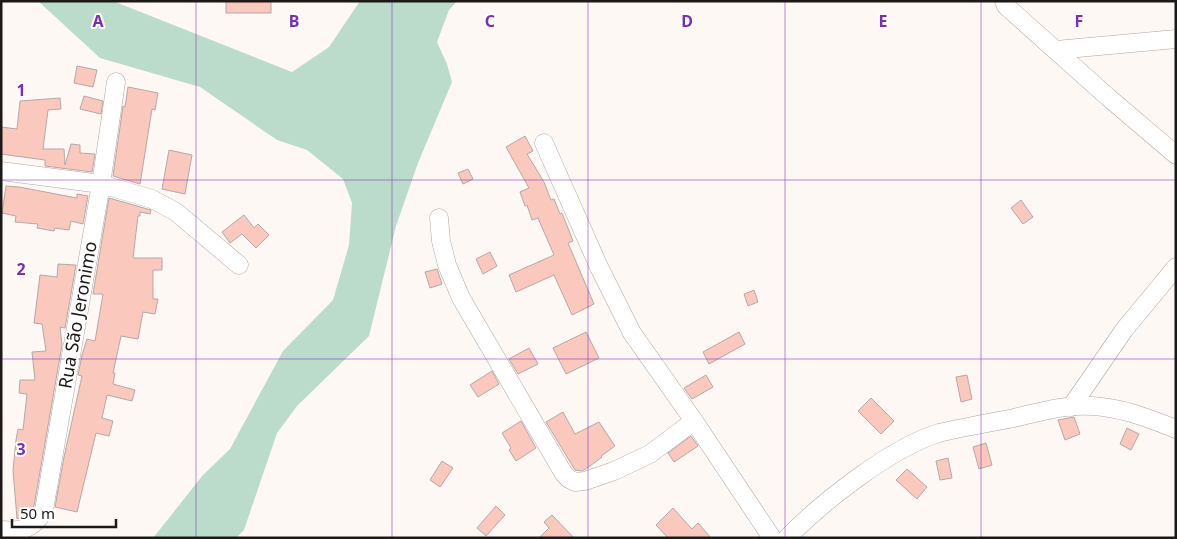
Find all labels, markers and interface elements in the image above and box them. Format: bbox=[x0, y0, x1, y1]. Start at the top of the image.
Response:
text: A bbox=[92, 10, 104, 32]
text: B bbox=[289, 10, 299, 32]
text: C bbox=[485, 10, 495, 32]
text: D bbox=[681, 10, 693, 32]
text: E bbox=[879, 10, 888, 32]
text: F bbox=[1075, 10, 1083, 32]
text: 1 bbox=[16, 79, 26, 101]
street label: Rua São Jeronimo bbox=[52, 239, 102, 390]
text: 2 bbox=[16, 258, 26, 280]
text: 3 bbox=[16, 438, 26, 460]
scale bar bbox=[12, 496, 116, 528]
text: 50 m bbox=[20, 503, 55, 523]

